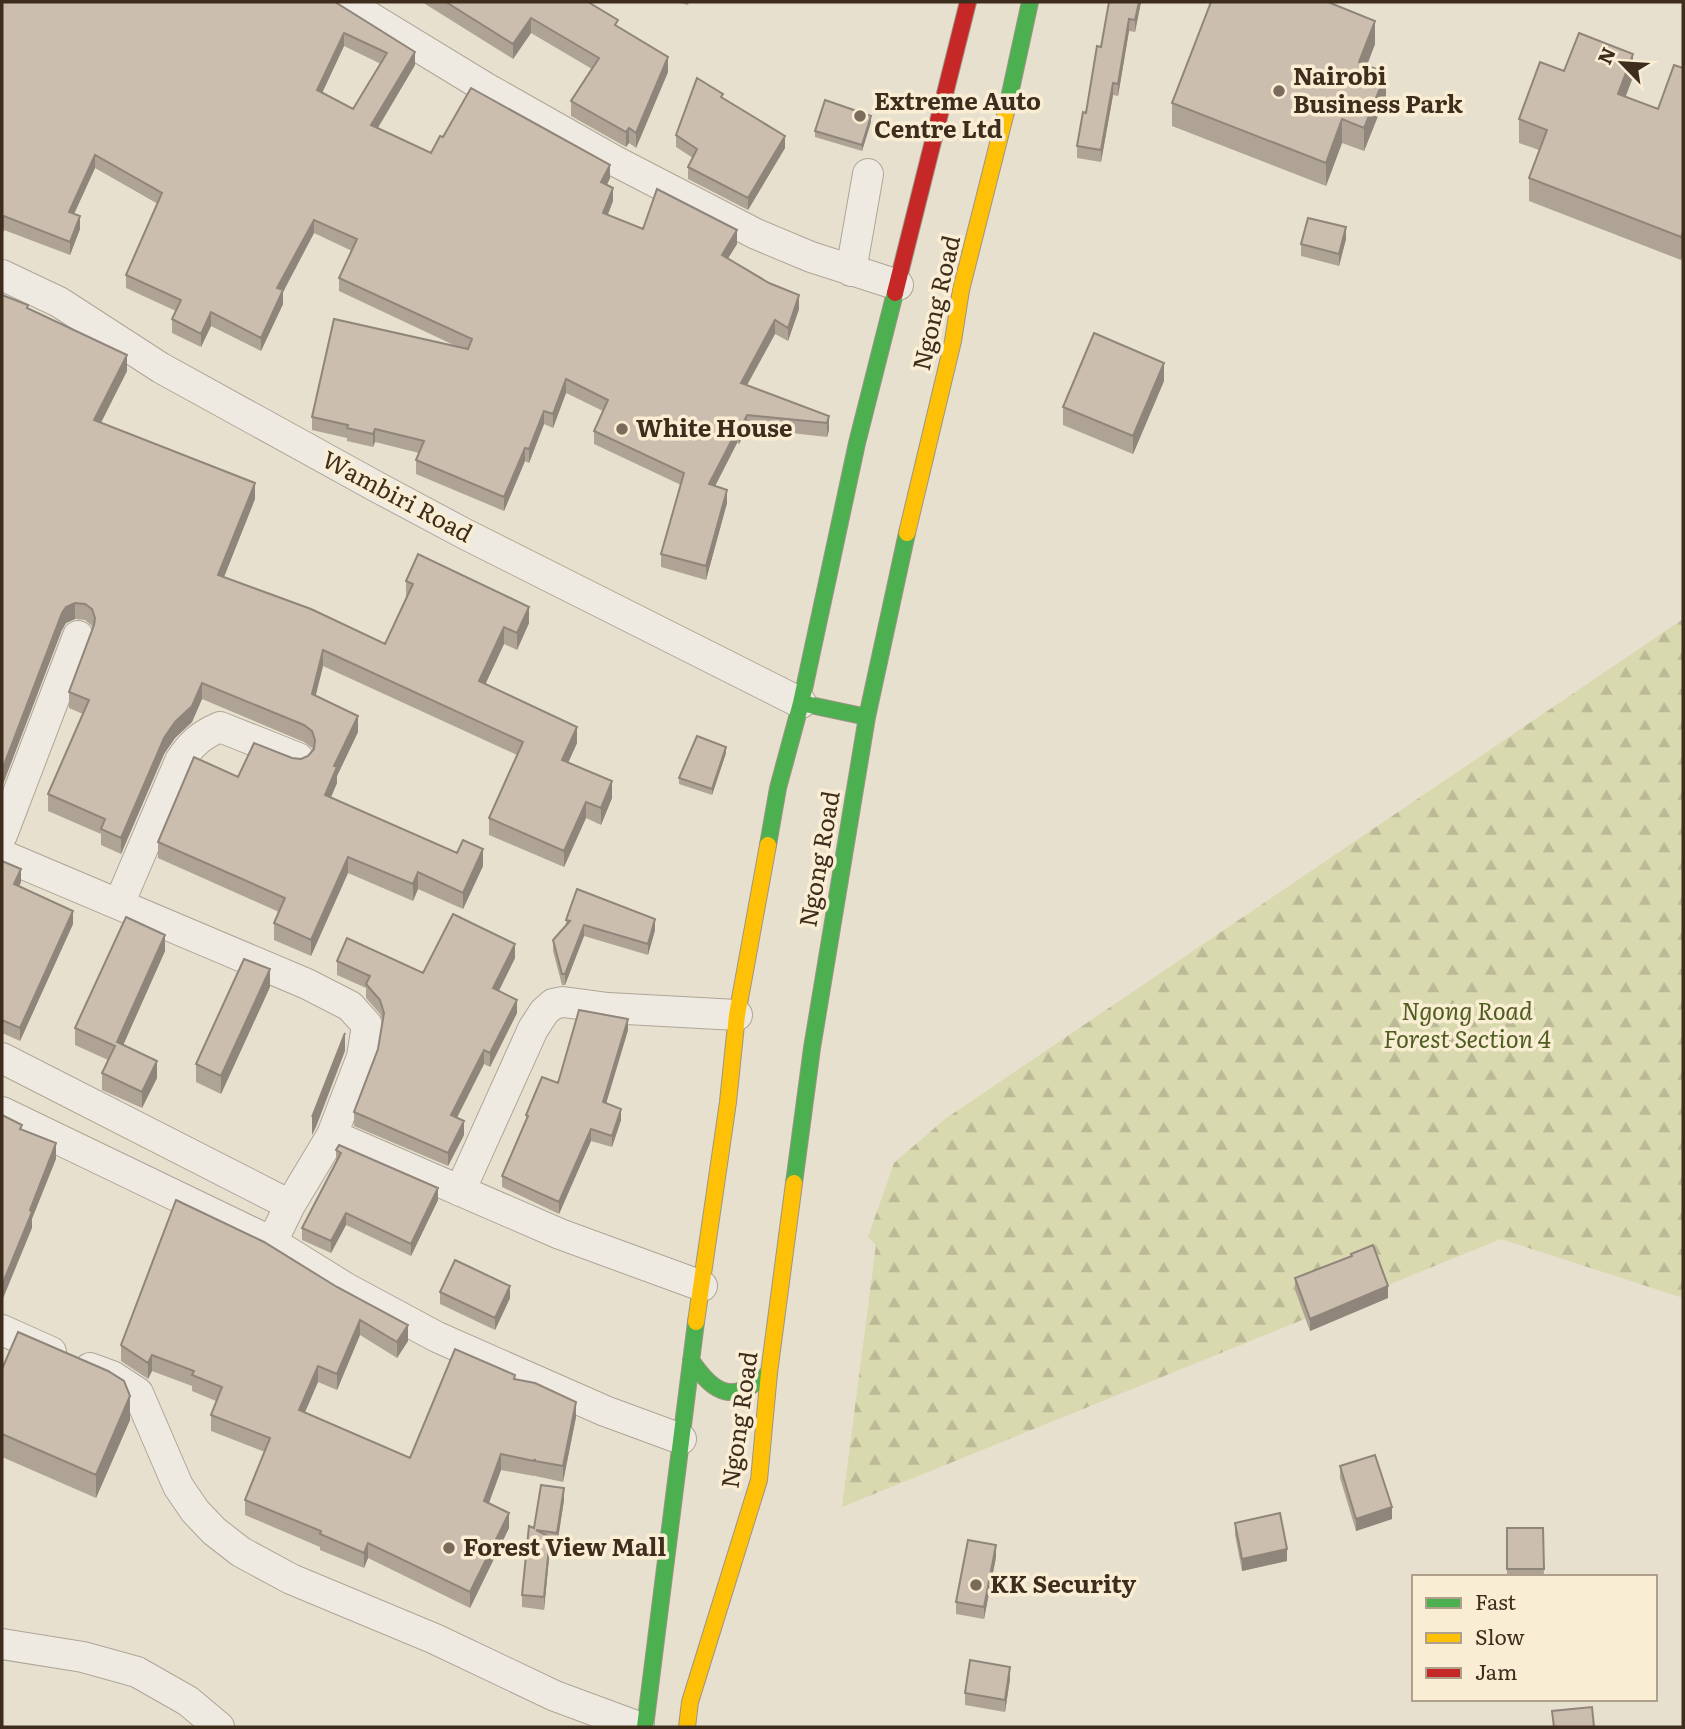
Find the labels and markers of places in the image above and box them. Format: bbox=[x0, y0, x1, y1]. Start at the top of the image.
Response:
place label: Nairobi Business Park bbox=[1293, 57, 1464, 120]
place label: Extreme Auto Centre Ltd bbox=[874, 82, 1041, 145]
marker: Nairobi Business Park bbox=[1271, 83, 1287, 99]
marker: Extreme Auto Centre Ltd bbox=[852, 108, 868, 124]
place label: White House bbox=[636, 409, 793, 444]
marker: White House bbox=[614, 421, 630, 437]
place label: Forest View Mall bbox=[463, 1528, 666, 1563]
marker: Forest View Mall bbox=[441, 1540, 457, 1556]
place label: KK Security bbox=[990, 1565, 1136, 1600]
marker: KK Security bbox=[968, 1577, 984, 1593]

